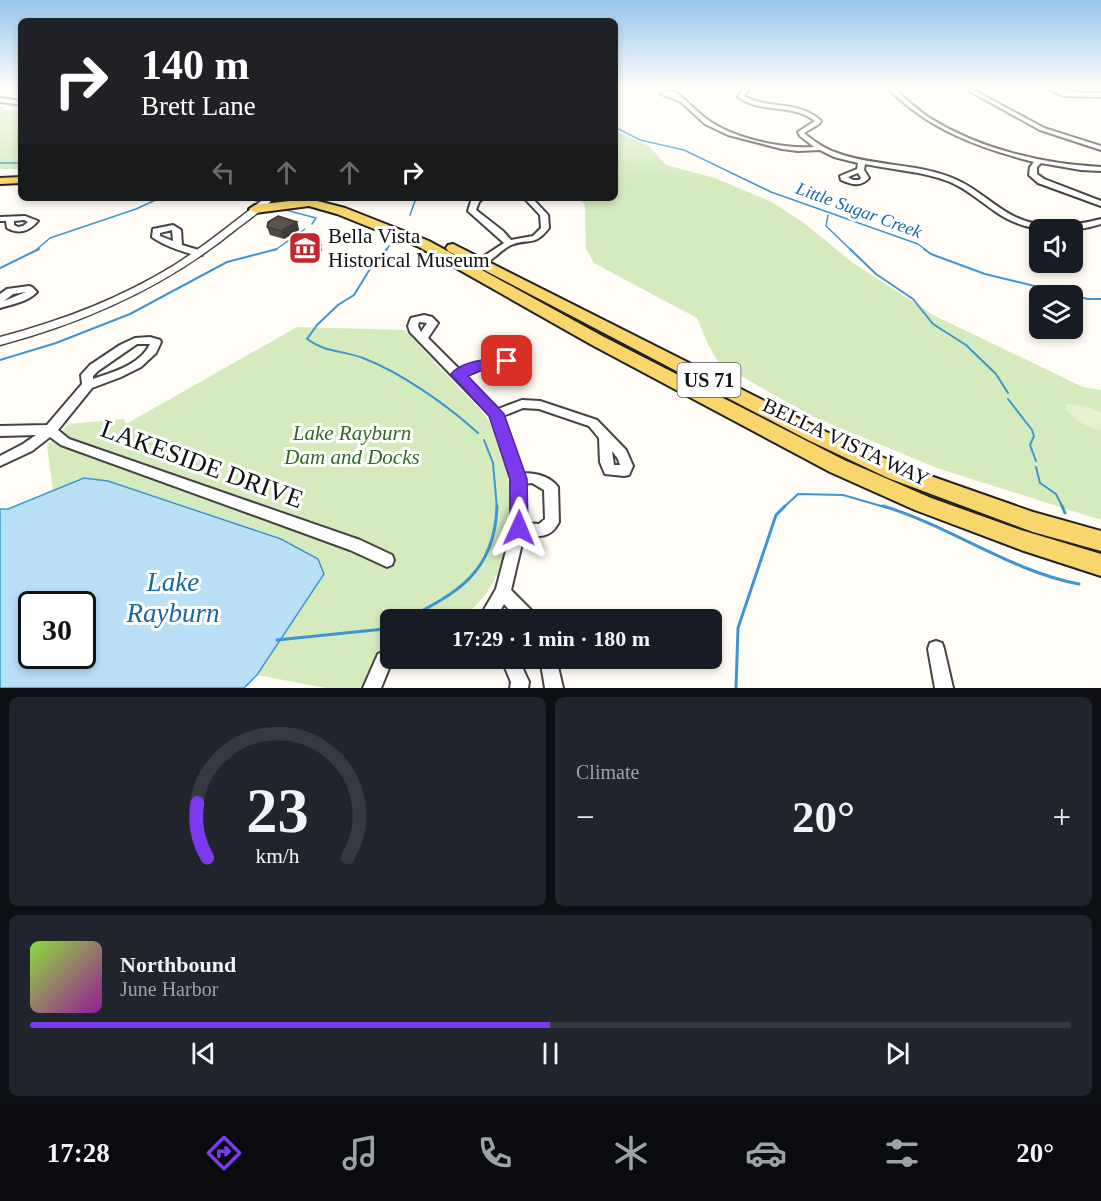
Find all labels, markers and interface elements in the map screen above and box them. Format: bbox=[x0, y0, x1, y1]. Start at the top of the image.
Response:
icon: right bbox=[42, 42, 120, 120]
text: 140 m bbox=[141, 42, 250, 88]
text: Brett Lane bbox=[141, 91, 256, 121]
icon: left bbox=[207, 156, 240, 189]
icon: ahead bbox=[270, 156, 303, 189]
icon: ahead bbox=[333, 156, 366, 189]
icon: right bbox=[396, 156, 429, 189]
water label: Little Sugar Creek bbox=[792, 178, 926, 242]
map controls bbox=[1029, 219, 1083, 339]
button: sound bbox=[1029, 219, 1083, 273]
place label: Bella Vista Historical Museum bbox=[328, 224, 490, 272]
museum icon: Bella Vista Historical Museum bbox=[287, 230, 323, 266]
button: layers bbox=[1029, 285, 1083, 339]
pin bbox=[481, 335, 532, 386]
icon: arrive bbox=[490, 344, 523, 377]
road number: US 71 bbox=[678, 363, 740, 397]
street label: BELLA VISTA WAY bbox=[759, 393, 933, 491]
street label: LAKESIDE DRIVE bbox=[97, 414, 307, 514]
park label: Lake Rayburn Dam and Docks bbox=[283, 421, 420, 469]
position arrow bbox=[487, 496, 551, 560]
water label: Lake Rayburn bbox=[126, 567, 219, 628]
speed limit sign: 30 bbox=[18, 591, 96, 669]
text: 17:29 · 1 min · 180 m bbox=[452, 626, 650, 651]
text: Climate bbox=[576, 761, 639, 783]
text: 23 bbox=[246, 776, 309, 845]
text: 20° bbox=[792, 792, 855, 842]
text: − bbox=[576, 799, 595, 835]
text: + bbox=[1052, 799, 1071, 835]
text: km/h bbox=[255, 845, 300, 869]
text: Northbound bbox=[120, 952, 236, 977]
text: June Harbor bbox=[120, 978, 218, 1000]
icon: previous bbox=[187, 1037, 220, 1070]
icon: pause bbox=[534, 1037, 567, 1070]
icon: next bbox=[881, 1037, 914, 1070]
icon: directions bbox=[203, 1132, 245, 1174]
icon: music bbox=[339, 1132, 381, 1174]
icon: phone bbox=[474, 1132, 516, 1174]
icon: climate bbox=[610, 1132, 652, 1174]
icon: car bbox=[745, 1132, 787, 1174]
icon: filters bbox=[881, 1132, 923, 1174]
text: 17:28 bbox=[47, 1138, 110, 1168]
text: 20° bbox=[1016, 1138, 1054, 1168]

